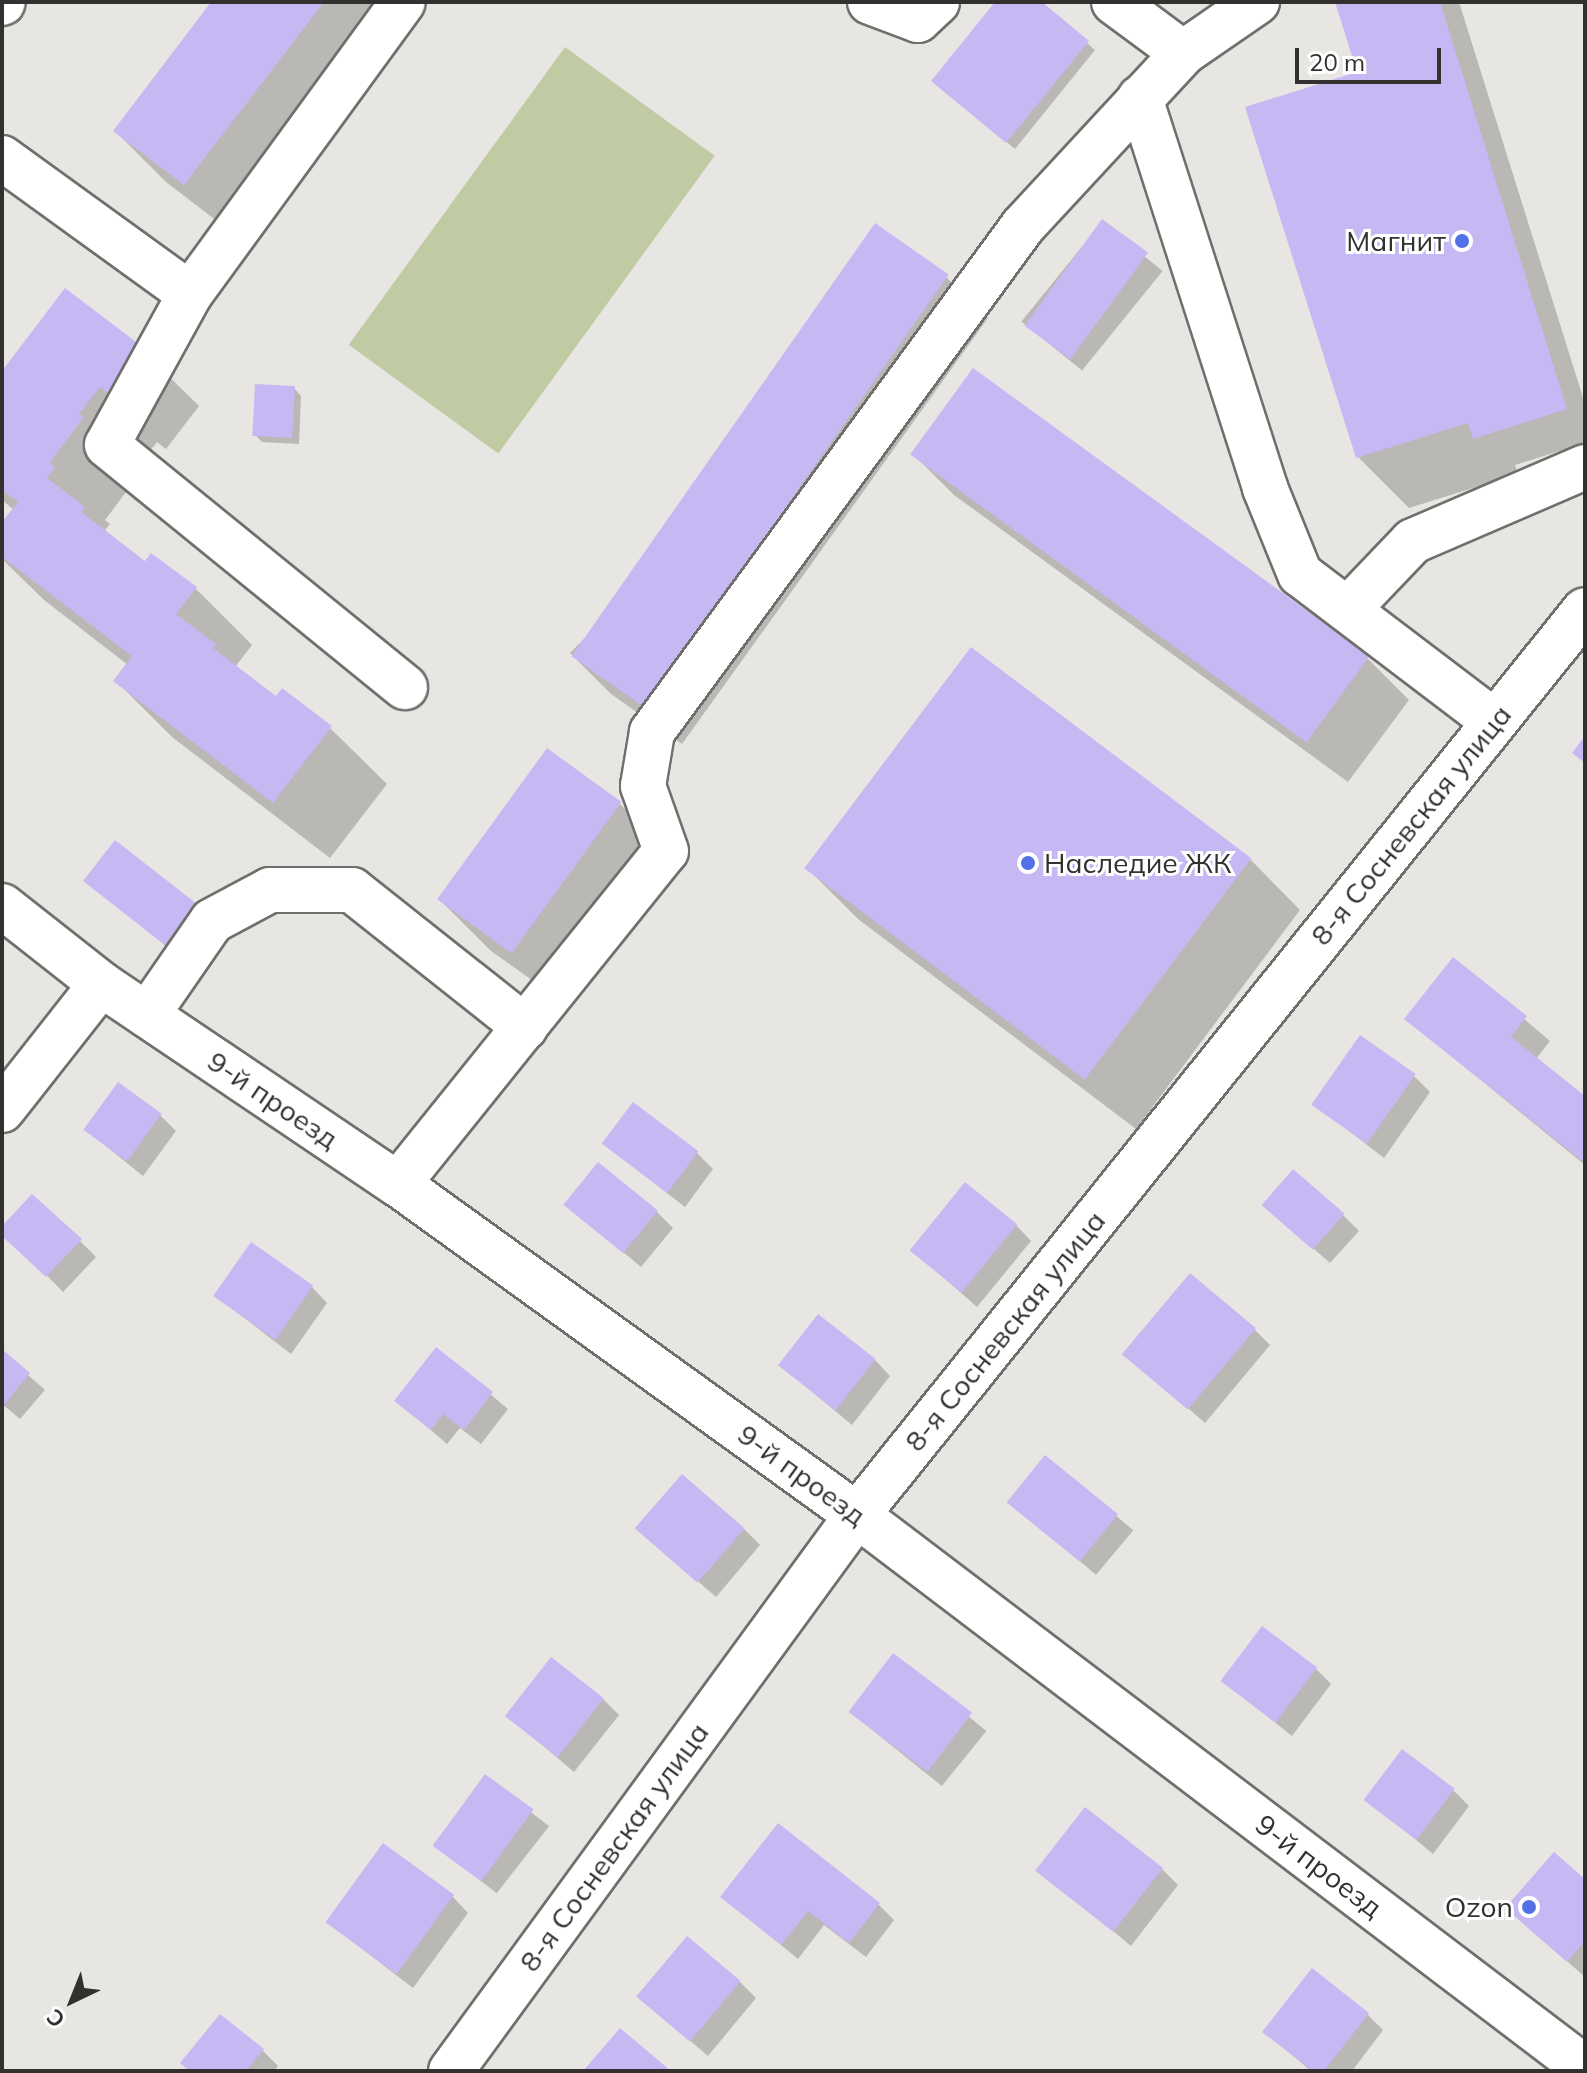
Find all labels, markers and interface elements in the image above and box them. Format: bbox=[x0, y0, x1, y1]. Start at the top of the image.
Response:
scale bar bbox=[1299, 32, 1445, 82]
text: 20 m bbox=[1309, 47, 1365, 77]
place label: Магнит bbox=[1346, 224, 1446, 258]
marker: Магнит bbox=[1453, 232, 1471, 250]
street label: 8-я Сосневская улица bbox=[1304, 698, 1518, 952]
place label: Наследие ЖК bbox=[1044, 846, 1231, 880]
marker: Наследие ЖК bbox=[1019, 854, 1037, 872]
street label: 9-й проезд bbox=[202, 1044, 344, 1156]
street label: 8-я Сосневская улица bbox=[898, 1204, 1112, 1458]
street label: 9-й проезд bbox=[732, 1417, 872, 1533]
street label: 8-я Сосневская улица bbox=[512, 1716, 716, 1978]
street label: 9-й проезд bbox=[1249, 1808, 1389, 1924]
place label: Ozon bbox=[1445, 1890, 1513, 1924]
marker: Ozon bbox=[1520, 1898, 1538, 1916]
north arrow bbox=[32, 1961, 112, 2041]
text: С bbox=[41, 2003, 71, 2034]

